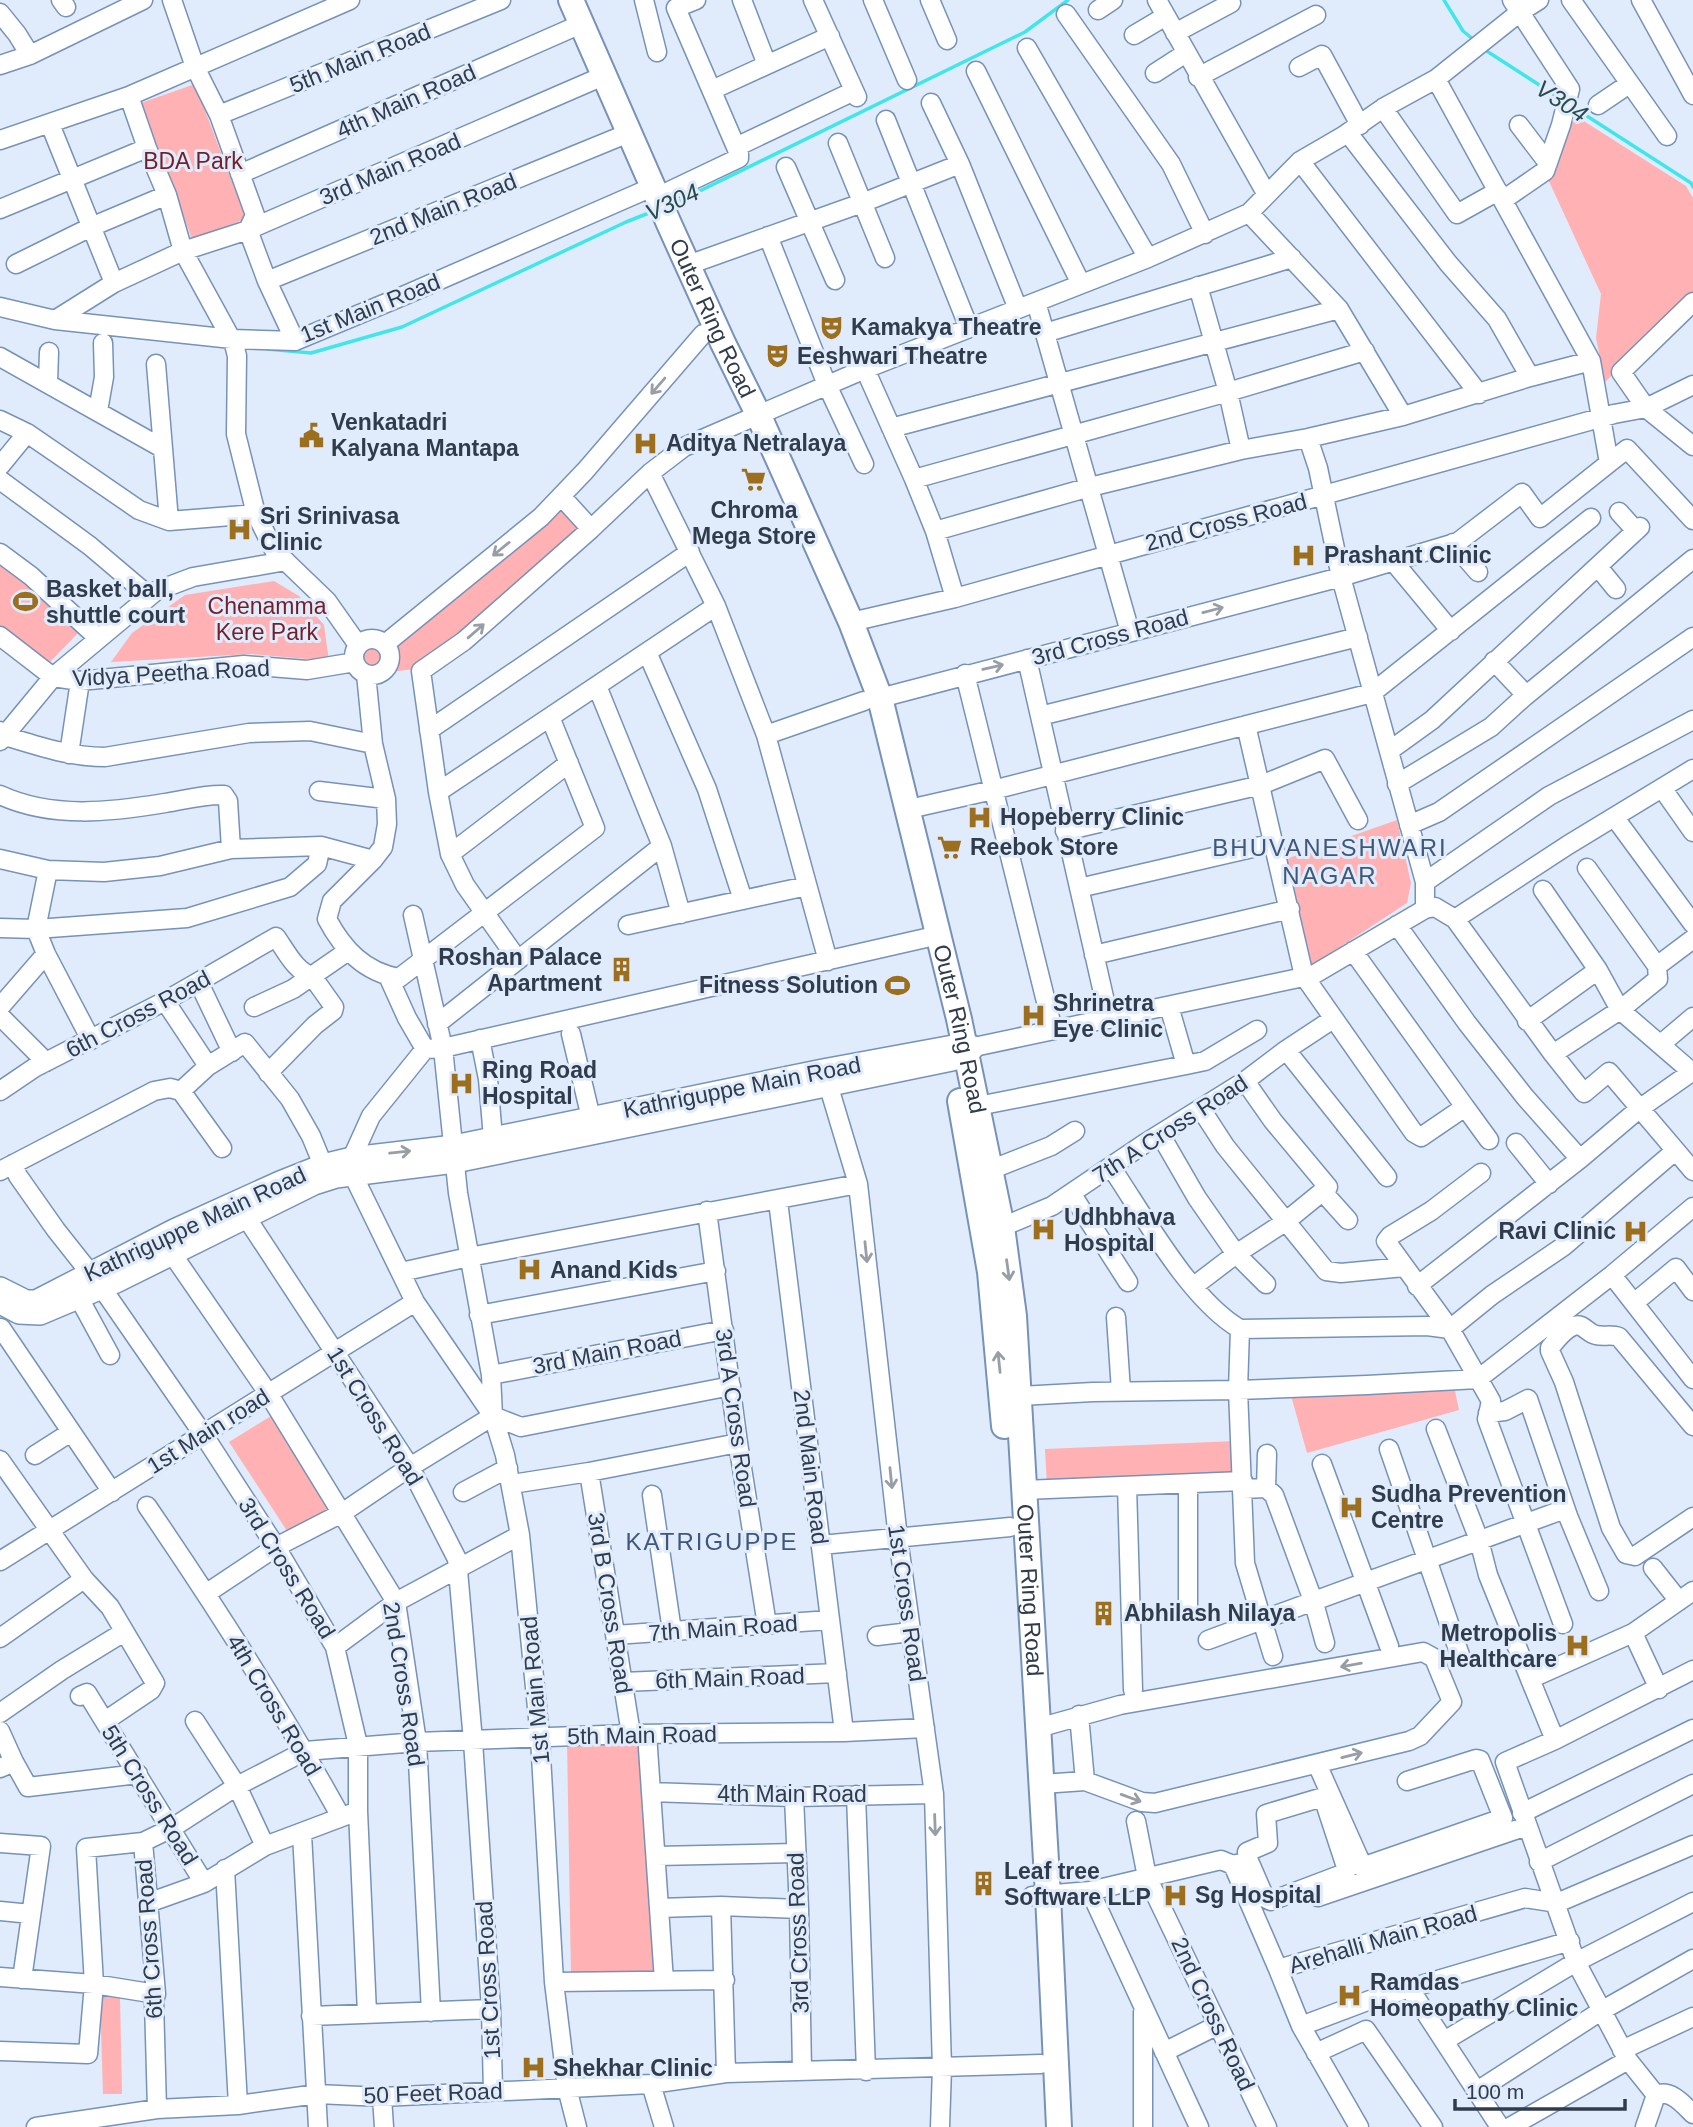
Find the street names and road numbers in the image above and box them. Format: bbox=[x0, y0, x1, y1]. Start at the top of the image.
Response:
street label: 5th Main Road bbox=[286, 18, 434, 98]
street label: 4th Main Road bbox=[332, 59, 480, 143]
street label: 3rd Main Road bbox=[315, 128, 465, 210]
street label: 2nd Main Road bbox=[366, 168, 520, 250]
street label: Outer Ring Road bbox=[664, 234, 761, 402]
street label: 1st Main Road bbox=[296, 268, 444, 348]
street label: 2nd Cross Road bbox=[1142, 488, 1310, 556]
street label: 3rd Cross Road bbox=[1029, 604, 1191, 670]
street label: Vidya Peetha Road bbox=[72, 655, 270, 691]
street label: Outer Ring Road bbox=[928, 942, 991, 1116]
street label: 6th Cross Road bbox=[61, 965, 215, 1063]
street label: Kathriguppe Main Road bbox=[621, 1051, 863, 1123]
street label: 7th A Cross Road bbox=[1088, 1069, 1252, 1189]
street label: Kathriguppe Main Road bbox=[80, 1161, 310, 1287]
street label: 3rd Main Road bbox=[530, 1325, 684, 1379]
street label: 3rd A Cross Road bbox=[711, 1327, 761, 1509]
street label: 1st Cross Road bbox=[322, 1342, 428, 1490]
street label: 1st Main road bbox=[142, 1383, 274, 1479]
street label: 2nd Main Road bbox=[789, 1388, 833, 1546]
street label: 3rd Cross Road bbox=[233, 1493, 341, 1643]
street label: Outer Ring Road bbox=[1012, 1503, 1048, 1677]
street label: 3rd B Cross Road bbox=[583, 1511, 637, 1695]
street label: 1st Cross Road bbox=[883, 1523, 931, 1683]
street label: 2nd Cross Road bbox=[378, 1600, 430, 1768]
street label: 7th Main Road bbox=[647, 1610, 799, 1646]
street label: 1st Main Road bbox=[516, 1615, 554, 1765]
street label: 4th Cross Road bbox=[222, 1630, 326, 1780]
street label: 6th Main Road bbox=[655, 1662, 805, 1694]
street label: 5th Cross Road bbox=[97, 1720, 203, 1870]
street label: 5th Main Road bbox=[567, 1721, 717, 1749]
street label: 4th Main Road bbox=[717, 1781, 867, 1807]
street label: 3rd Cross Road bbox=[782, 1852, 814, 2014]
street label: 6th Cross Road bbox=[130, 1858, 168, 2020]
street label: 1st Cross Road bbox=[471, 1900, 505, 2060]
street label: Arehalli Main Road bbox=[1286, 1900, 1480, 1978]
street label: 2nd Cross Road bbox=[1166, 1933, 1260, 2095]
street label: 50 Feet Road bbox=[363, 2078, 503, 2108]

